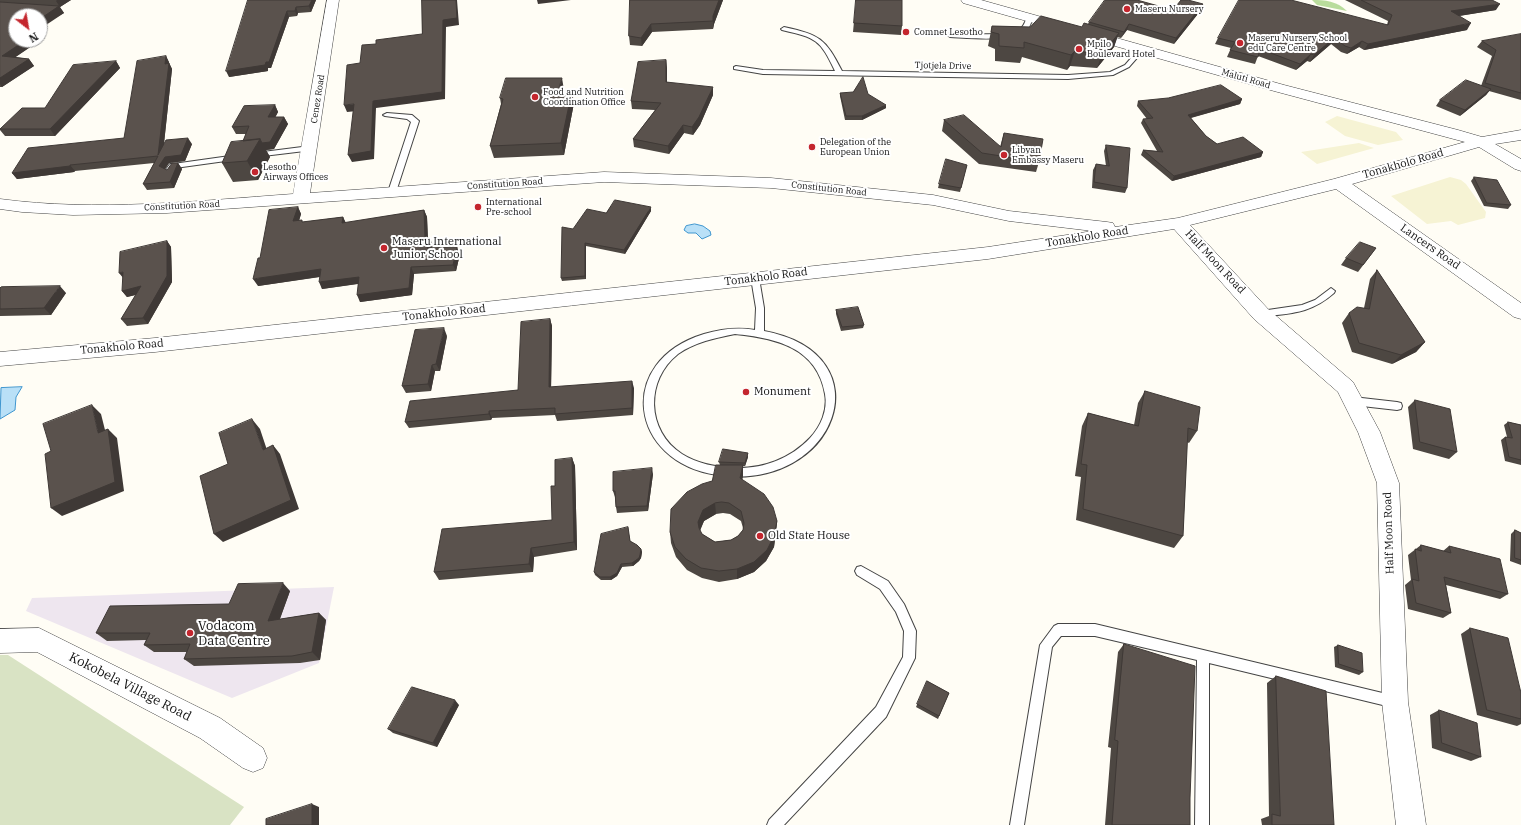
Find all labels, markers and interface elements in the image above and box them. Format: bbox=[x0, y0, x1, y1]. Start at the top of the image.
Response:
marker: Maseru Nursery bbox=[1122, 4, 1132, 14]
place label: Maseru Nursery bbox=[1135, 4, 1204, 14]
north arrow bbox=[8, 8, 48, 48]
marker: Comnet Lesotho bbox=[901, 27, 911, 37]
place label: Comnet Lesotho bbox=[914, 27, 983, 37]
text: N bbox=[26, 29, 41, 46]
place label: Maseru Nursery School edu Care Centre bbox=[1248, 33, 1347, 54]
marker: Maseru Nursery School edu Care Centre bbox=[1235, 38, 1245, 48]
place label: Mpilo Boulevard Hotel bbox=[1087, 39, 1155, 60]
marker: Mpilo Boulevard Hotel bbox=[1074, 44, 1084, 54]
street label: Tjotjela Drive bbox=[915, 60, 971, 72]
street label: Maluti Road bbox=[1220, 67, 1272, 91]
street label: Cenez Road bbox=[309, 74, 327, 124]
place label: Food and Nutrition Coordination Office bbox=[543, 87, 625, 108]
marker: Food and Nutrition Coordination Office bbox=[530, 92, 540, 102]
place label: Delegation of the European Union bbox=[820, 137, 891, 158]
marker: Delegation of the European Union bbox=[807, 142, 817, 152]
place label: Libyan Embassy Maseru bbox=[1012, 145, 1084, 166]
street label: Tonakholo Road bbox=[1361, 146, 1445, 182]
marker: Libyan Embassy Maseru bbox=[999, 150, 1009, 160]
place label: Lesotho Airways Offices bbox=[263, 162, 328, 183]
marker: Lesotho Airways Offices bbox=[250, 167, 260, 177]
street label: Constitution Road bbox=[467, 176, 543, 192]
street label: Constitution Road bbox=[791, 180, 867, 198]
place label: International Pre-school bbox=[486, 197, 542, 218]
street label: Constitution Road bbox=[144, 199, 220, 213]
marker: International Pre-school bbox=[473, 202, 483, 212]
street label: Lancers Road bbox=[1398, 222, 1462, 272]
street label: Tonakholo Road bbox=[1045, 224, 1129, 250]
street label: Half Moon Road bbox=[1182, 227, 1248, 297]
place label: Maseru International Junior School bbox=[392, 235, 502, 261]
marker: Maseru International Junior School bbox=[379, 243, 389, 253]
street label: Tonakholo Road bbox=[724, 265, 808, 289]
street label: Tonakholo Road bbox=[402, 302, 486, 324]
street label: Tonakholo Road bbox=[80, 337, 164, 357]
place label: Monument bbox=[754, 385, 811, 399]
marker: Monument bbox=[741, 387, 751, 397]
street label: Half Moon Road bbox=[1381, 492, 1397, 574]
place label: Old State House bbox=[768, 529, 850, 543]
marker: Old State House bbox=[755, 531, 765, 541]
place label: Vodacom Data Centre bbox=[198, 618, 270, 649]
marker: Vodacom Data Centre bbox=[185, 628, 195, 638]
street label: Kokobela Village Road bbox=[66, 649, 194, 725]

